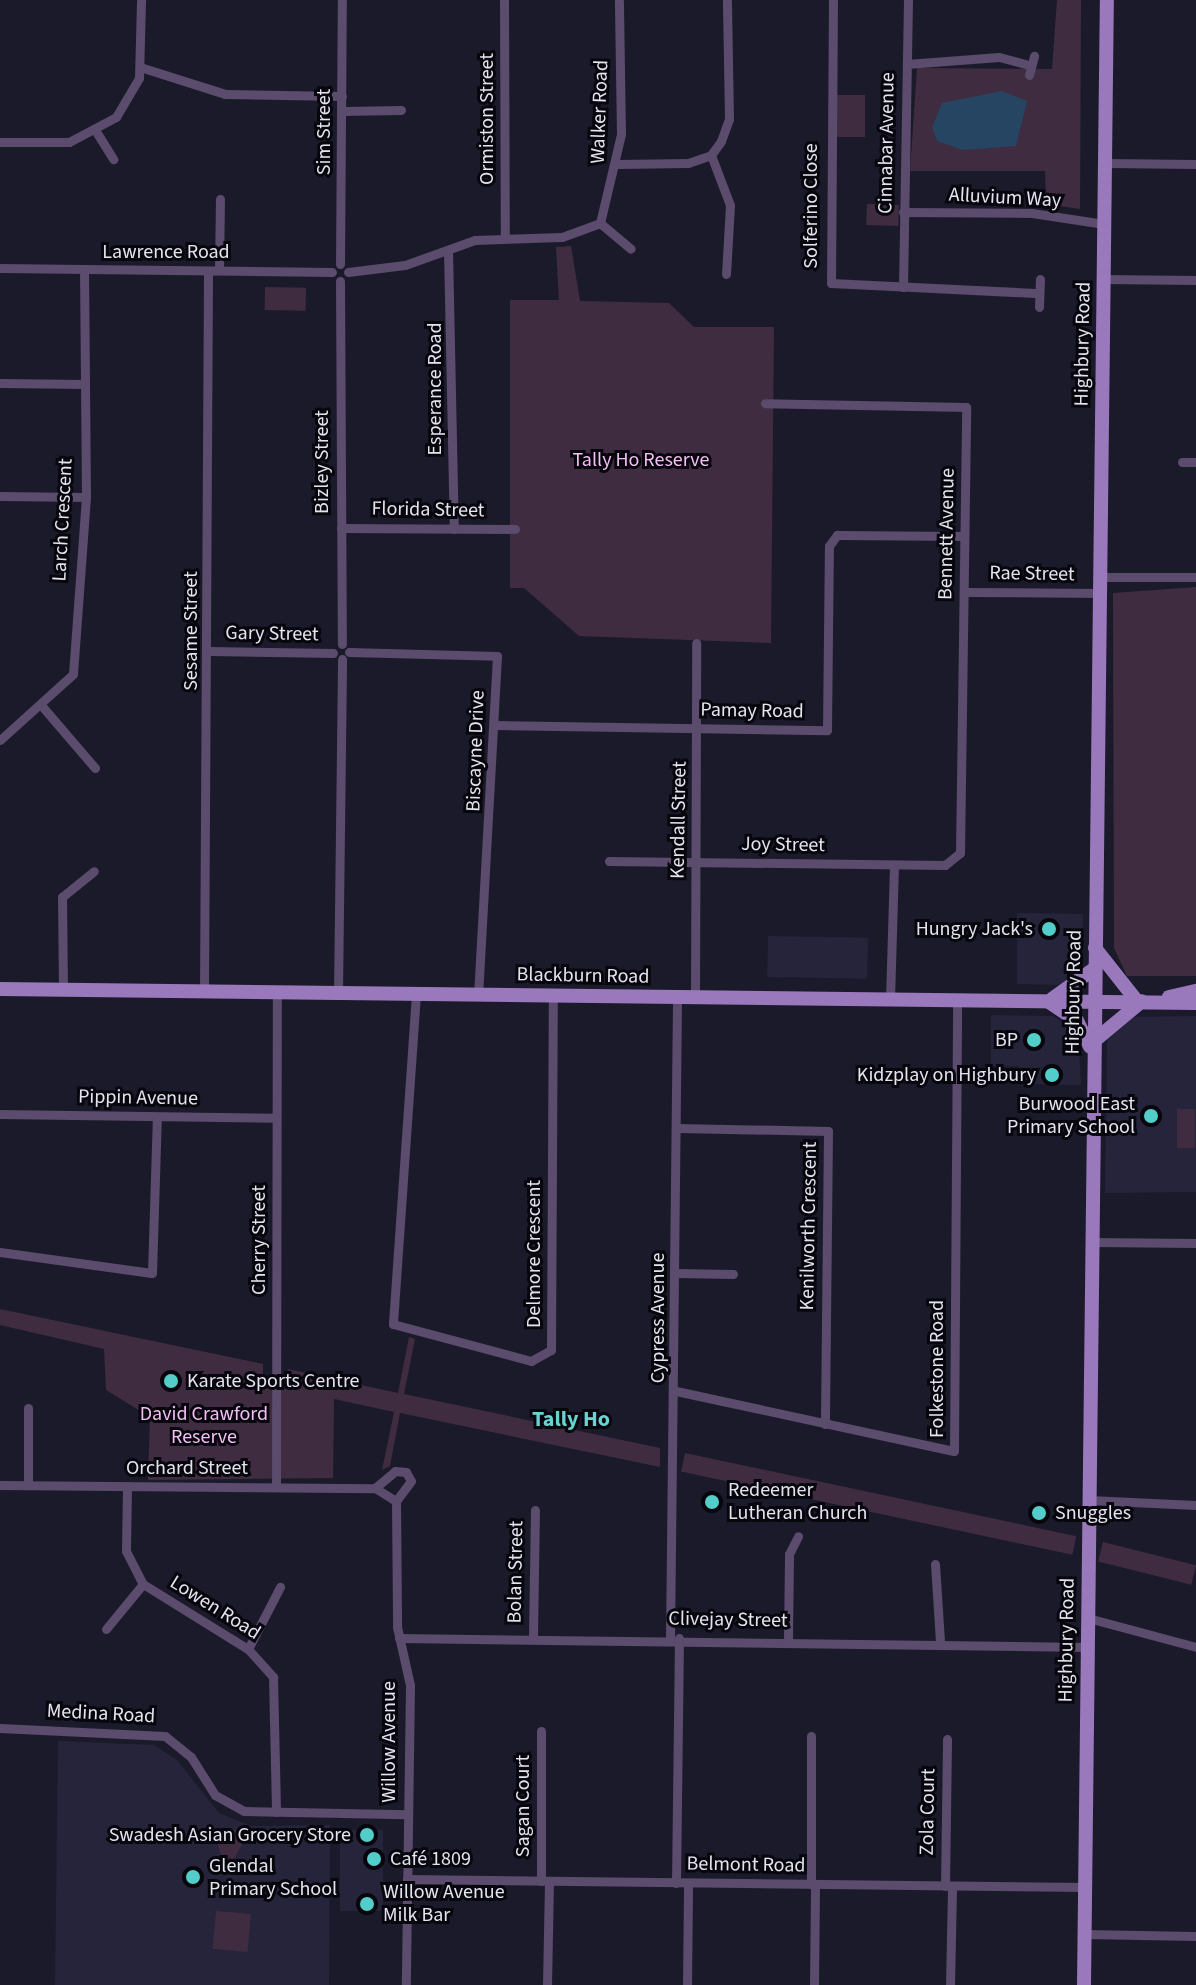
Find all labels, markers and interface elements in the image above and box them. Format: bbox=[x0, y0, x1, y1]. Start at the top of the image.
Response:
street label: Ormiston Street bbox=[475, 53, 499, 185]
street label: Walker Road bbox=[586, 60, 614, 164]
street label: Cinnabar Avenue bbox=[874, 72, 900, 214]
street label: Sim Street bbox=[312, 89, 336, 175]
street label: Solferino Close bbox=[799, 143, 823, 269]
street label: Alluvium Way bbox=[948, 183, 1062, 213]
street label: Lawrence Road bbox=[102, 240, 230, 264]
street label: Highbury Road bbox=[1070, 282, 1096, 406]
street label: Esperance Road bbox=[423, 323, 447, 455]
street label: Bizley Street bbox=[310, 410, 334, 514]
park label: Tally Ho Reserve bbox=[573, 448, 709, 472]
street label: Larch Crescent bbox=[48, 458, 78, 582]
street label: Bennett Avenue bbox=[934, 468, 960, 600]
street label: Florida Street bbox=[371, 497, 485, 523]
street label: Rae Street bbox=[989, 561, 1075, 587]
street label: Sesame Street bbox=[179, 571, 203, 691]
street label: Gary Street bbox=[225, 621, 319, 647]
street label: Biscayne Drive bbox=[462, 690, 490, 812]
street label: Pamay Road bbox=[700, 698, 804, 724]
street label: Kendall Street bbox=[666, 761, 692, 879]
street label: Joy Street bbox=[741, 832, 825, 858]
place label: Hungry Jack's bbox=[916, 917, 1033, 941]
marker: Hungry Jack's bbox=[1040, 920, 1058, 938]
street label: Highbury Road bbox=[1061, 930, 1087, 1054]
street label: Blackburn Road bbox=[516, 963, 650, 989]
place label: BP bbox=[995, 1028, 1018, 1052]
marker: BP bbox=[1025, 1031, 1043, 1049]
place label: Kidzplay on Highbury bbox=[857, 1063, 1036, 1087]
marker: Kidzplay on Highbury bbox=[1043, 1066, 1061, 1084]
street label: Pippin Avenue bbox=[78, 1085, 198, 1111]
place label: Burwood East Primary School bbox=[1007, 1092, 1135, 1139]
marker: Burwood East Primary School bbox=[1142, 1107, 1160, 1125]
street label: Kenilworth Crescent bbox=[796, 1141, 822, 1311]
street label: Delmore Crescent bbox=[522, 1180, 546, 1328]
street label: Cherry Street bbox=[247, 1185, 271, 1295]
street label: Cypress Avenue bbox=[646, 1253, 670, 1383]
street label: Folkestone Road bbox=[925, 1300, 949, 1438]
place label: Karate Sports Centre bbox=[187, 1369, 360, 1393]
marker: Karate Sports Centre bbox=[162, 1372, 180, 1390]
park label: David Crawford Reserve bbox=[140, 1403, 268, 1450]
district label: Tally Ho bbox=[532, 1407, 610, 1433]
street label: Orchard Street bbox=[126, 1456, 248, 1480]
place label: Redeemer Lutheran Church bbox=[728, 1478, 867, 1525]
marker: Redeemer Lutheran Church bbox=[703, 1493, 721, 1511]
place label: Snuggles bbox=[1055, 1501, 1131, 1525]
marker: Snuggles bbox=[1030, 1504, 1048, 1522]
street label: Bolan Street bbox=[503, 1520, 529, 1624]
street label: Lowen Road bbox=[165, 1571, 265, 1645]
street label: Highbury Road bbox=[1054, 1578, 1080, 1702]
street label: Clivejay Street bbox=[668, 1607, 788, 1633]
street label: Willow Avenue bbox=[377, 1681, 401, 1803]
street label: Medina Road bbox=[46, 1699, 156, 1729]
street label: Sagan Court bbox=[511, 1755, 535, 1857]
street label: Zola Court bbox=[915, 1768, 941, 1856]
place label: Swadesh Asian Grocery Store bbox=[109, 1823, 351, 1847]
marker: Swadesh Asian Grocery Store bbox=[358, 1826, 376, 1844]
place label: Café 1809 bbox=[390, 1847, 471, 1871]
marker: Café 1809 bbox=[365, 1850, 383, 1868]
street label: Belmont Road bbox=[686, 1852, 806, 1878]
place label: Glendal Primary School bbox=[209, 1854, 337, 1901]
marker: Glendal Primary School bbox=[184, 1868, 202, 1886]
place label: Willow Avenue Milk Bar bbox=[383, 1880, 505, 1927]
marker: Willow Avenue Milk Bar bbox=[358, 1895, 376, 1913]

